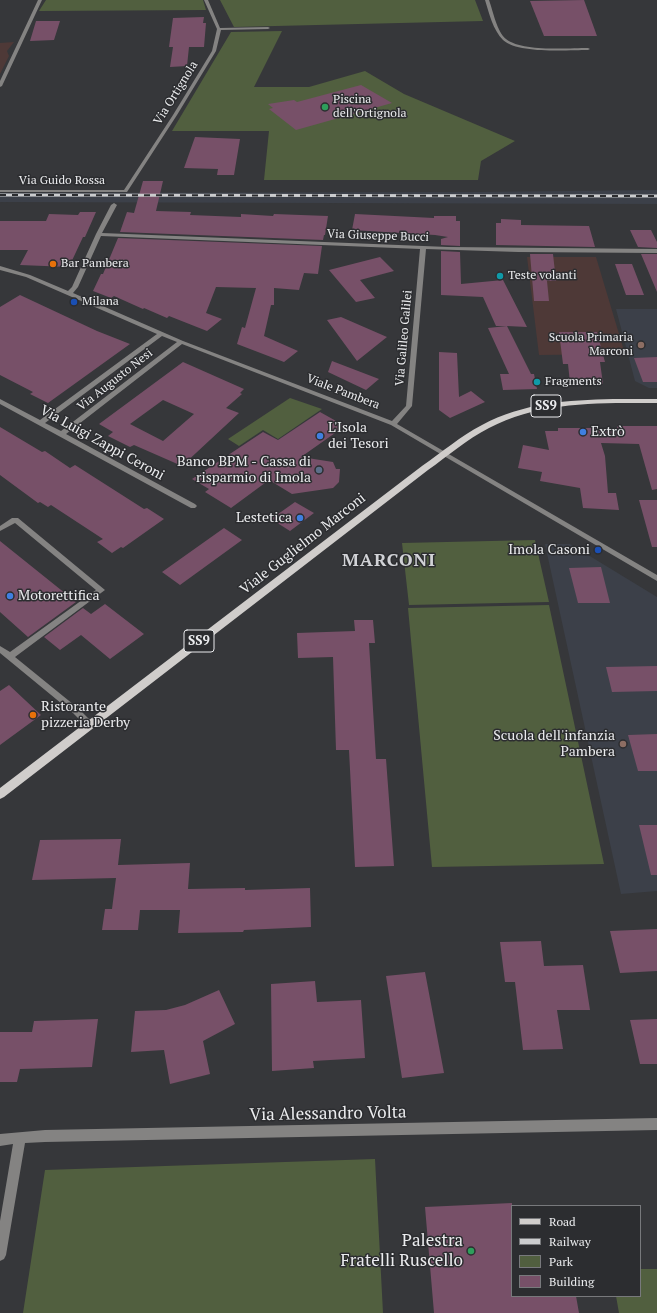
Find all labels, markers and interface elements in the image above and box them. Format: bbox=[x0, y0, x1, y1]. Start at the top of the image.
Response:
street label: Via Ortignola bbox=[151, 59, 201, 127]
place label: Piscina dell'Ortignola bbox=[333, 93, 407, 121]
marker: Piscina dell'Ortignola bbox=[320, 102, 330, 112]
street label: Via Guido Rossa bbox=[19, 174, 105, 188]
street label: Via Giuseppe Bucci bbox=[327, 227, 429, 245]
place label: Bar Pambera bbox=[61, 257, 129, 271]
marker: Bar Pambera bbox=[48, 259, 58, 269]
place label: Teste volanti bbox=[508, 269, 577, 283]
marker: Teste volanti bbox=[495, 271, 505, 281]
street label: Via Galileo Galilei bbox=[393, 289, 415, 387]
place label: Milana bbox=[82, 295, 119, 309]
marker: Milana bbox=[69, 297, 79, 307]
place label: Scuola Primaria Marconi bbox=[549, 331, 633, 359]
marker: Scuola Primaria Marconi bbox=[636, 340, 646, 350]
street label: Via Augusto Nesi bbox=[74, 346, 156, 414]
street label: Viale Pambera bbox=[304, 371, 382, 413]
place label: Fragments bbox=[545, 375, 602, 389]
marker: Fragments bbox=[532, 377, 542, 387]
road number: SS9 bbox=[531, 395, 561, 417]
street label: Via Luigi Zappi Ceroni bbox=[37, 402, 167, 484]
place label: L'Isola dei Tesori bbox=[328, 420, 389, 452]
place label: Extrò bbox=[591, 424, 625, 440]
marker: Extrò bbox=[578, 427, 588, 437]
marker: L'Isola dei Tesori bbox=[315, 431, 325, 441]
place label: Banco BPM - Cassa di risparmio di Imola bbox=[177, 454, 311, 486]
marker: Banco BPM - Cassa di risparmio di Imola bbox=[314, 465, 324, 475]
street label: Viale Guglielmo Marconi bbox=[237, 490, 369, 598]
place label: Lestetica bbox=[236, 510, 292, 526]
marker: Lestetica bbox=[295, 513, 305, 523]
place label: Imola Casoni bbox=[508, 542, 590, 558]
marker: Imola Casoni bbox=[593, 545, 603, 555]
district label: MARCONI bbox=[342, 550, 436, 572]
place label: Motorettifica bbox=[18, 588, 100, 604]
marker: Motorettifica bbox=[5, 591, 15, 601]
road number: SS9 bbox=[184, 630, 214, 652]
place label: Ristorante pizzeria Derby bbox=[41, 699, 130, 732]
marker: Ristorante pizzeria Derby bbox=[28, 710, 38, 720]
place label: Scuola dell'infanzia Pambera bbox=[493, 728, 615, 760]
marker: Scuola dell'infanzia Pambera bbox=[618, 739, 628, 749]
street label: Via Alessandro Volta bbox=[249, 1102, 407, 1126]
legend bbox=[511, 1205, 641, 1297]
text: Road bbox=[549, 1214, 576, 1229]
place label: Palestra Fratelli Ruscello bbox=[341, 1231, 463, 1271]
text: Railway bbox=[549, 1234, 591, 1249]
marker: Palestra Fratelli Ruscello bbox=[466, 1246, 476, 1256]
text: Park bbox=[549, 1254, 573, 1269]
text: Building bbox=[549, 1274, 594, 1289]

